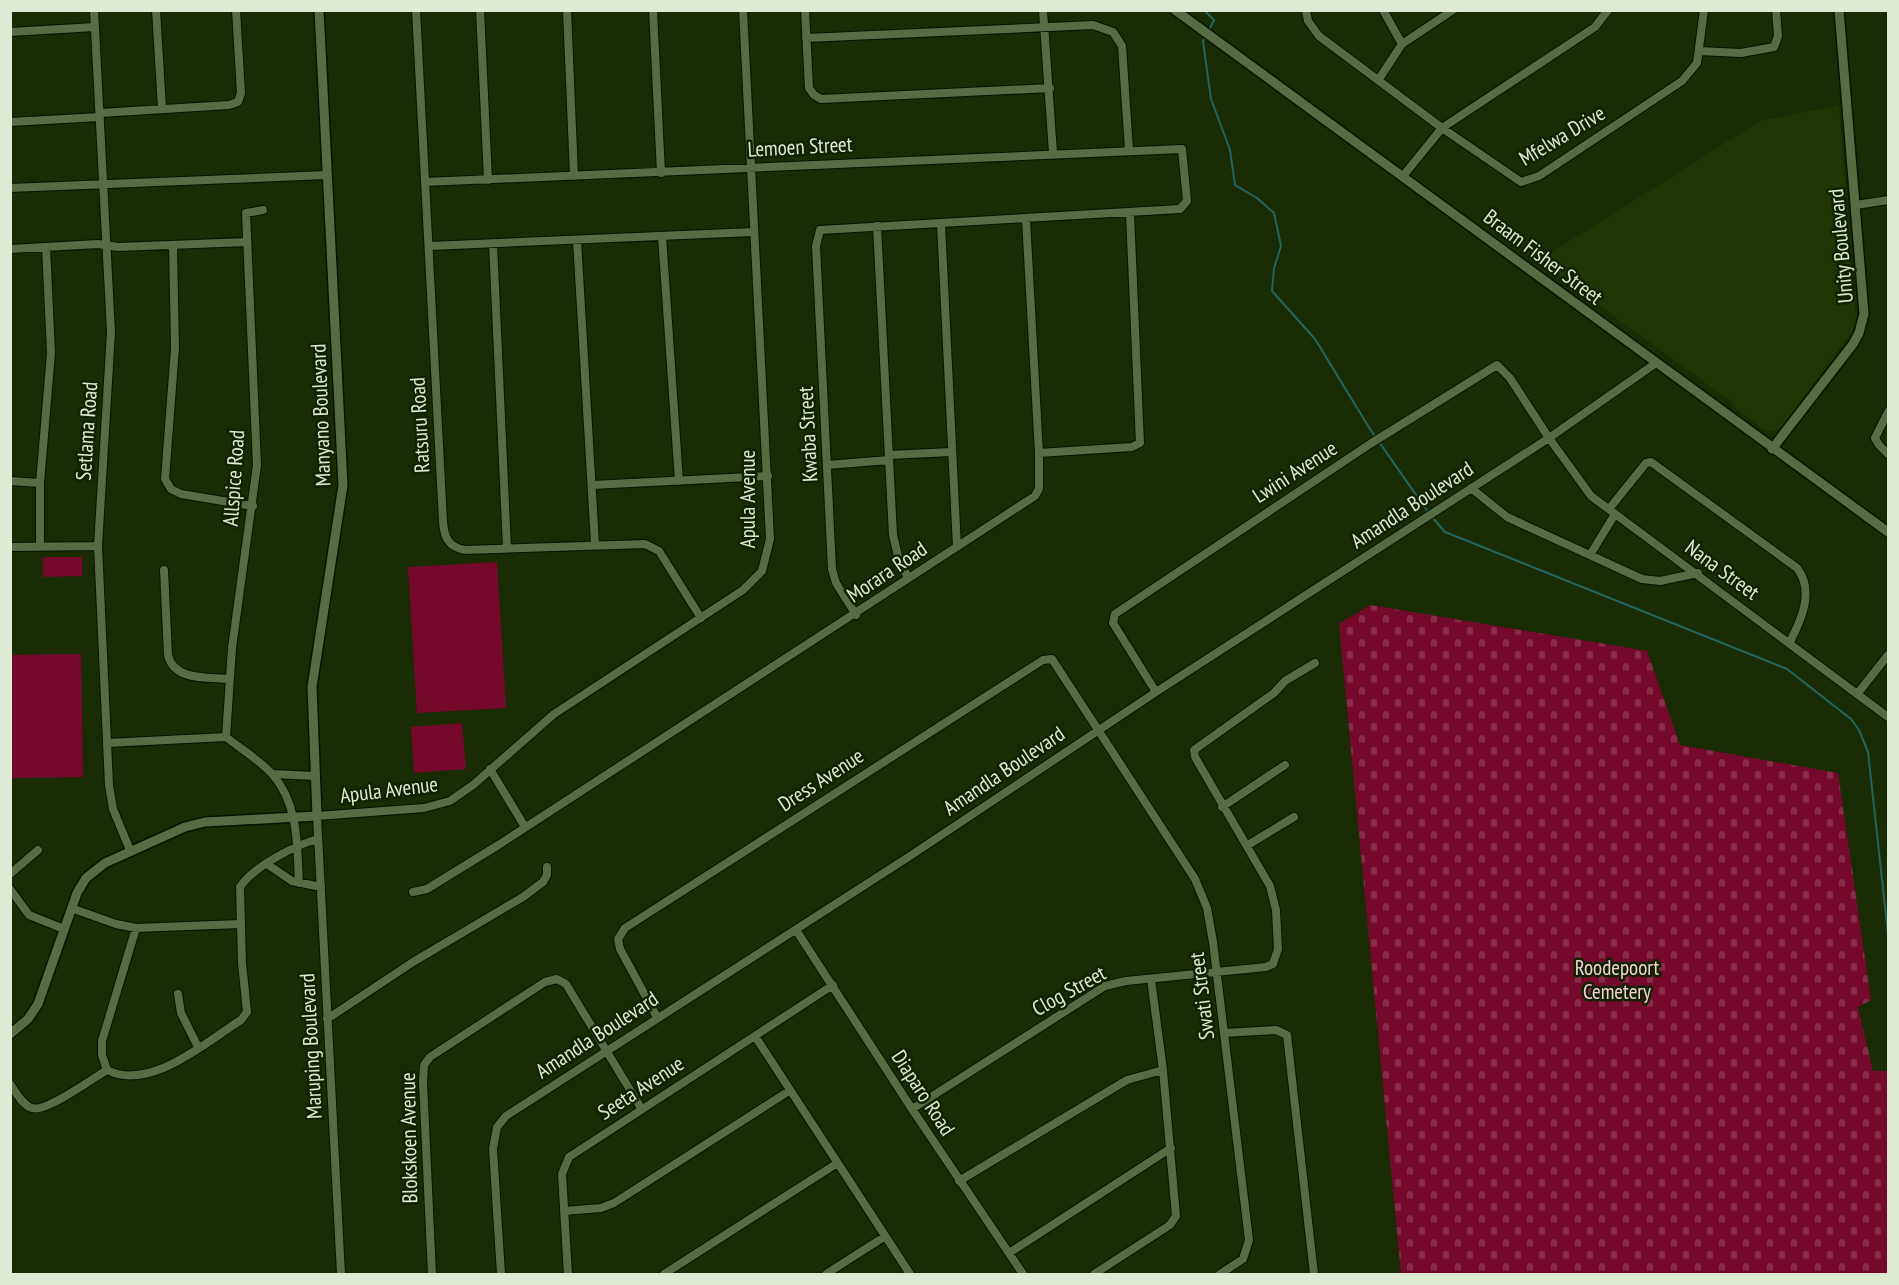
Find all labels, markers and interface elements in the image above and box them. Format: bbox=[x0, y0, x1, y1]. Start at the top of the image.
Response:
street label: Mfelwa Drive bbox=[1514, 99, 1610, 172]
street label: Lemoen Street bbox=[747, 130, 853, 163]
street label: Unity Boulevard bbox=[1822, 188, 1859, 304]
street label: Braam Fisher Street bbox=[1478, 203, 1608, 310]
street label: Manyano Boulevard bbox=[305, 343, 336, 487]
street label: Ratsuru Road bbox=[404, 377, 435, 473]
street label: Setlama Road bbox=[70, 381, 103, 481]
street label: Kwaba Street bbox=[792, 385, 823, 483]
street label: Allspice Road bbox=[217, 429, 250, 527]
street label: Lwini Avenue bbox=[1247, 434, 1342, 509]
street label: Apula Avenue bbox=[734, 450, 761, 548]
street label: Amandla Boulevard bbox=[1345, 455, 1478, 554]
street label: Nana Street bbox=[1680, 534, 1765, 606]
street label: Morara Road bbox=[841, 535, 932, 608]
street label: Amandla Boulevard bbox=[938, 720, 1070, 821]
street label: Dress Avenue bbox=[773, 742, 869, 817]
street label: Apula Avenue bbox=[338, 770, 439, 809]
street label: Swati Street bbox=[1183, 951, 1220, 1041]
park label: Roodepoort Cemetery bbox=[1575, 954, 1659, 1005]
street label: Clog Street bbox=[1027, 959, 1111, 1022]
street label: Maruping Boulevard bbox=[293, 973, 328, 1120]
street label: Amandla Boulevard bbox=[530, 985, 663, 1084]
street label: Diaparo Road bbox=[886, 1045, 961, 1141]
street label: Seeta Avenue bbox=[593, 1050, 689, 1125]
street label: Blokskoen Avenue bbox=[394, 1072, 423, 1204]

